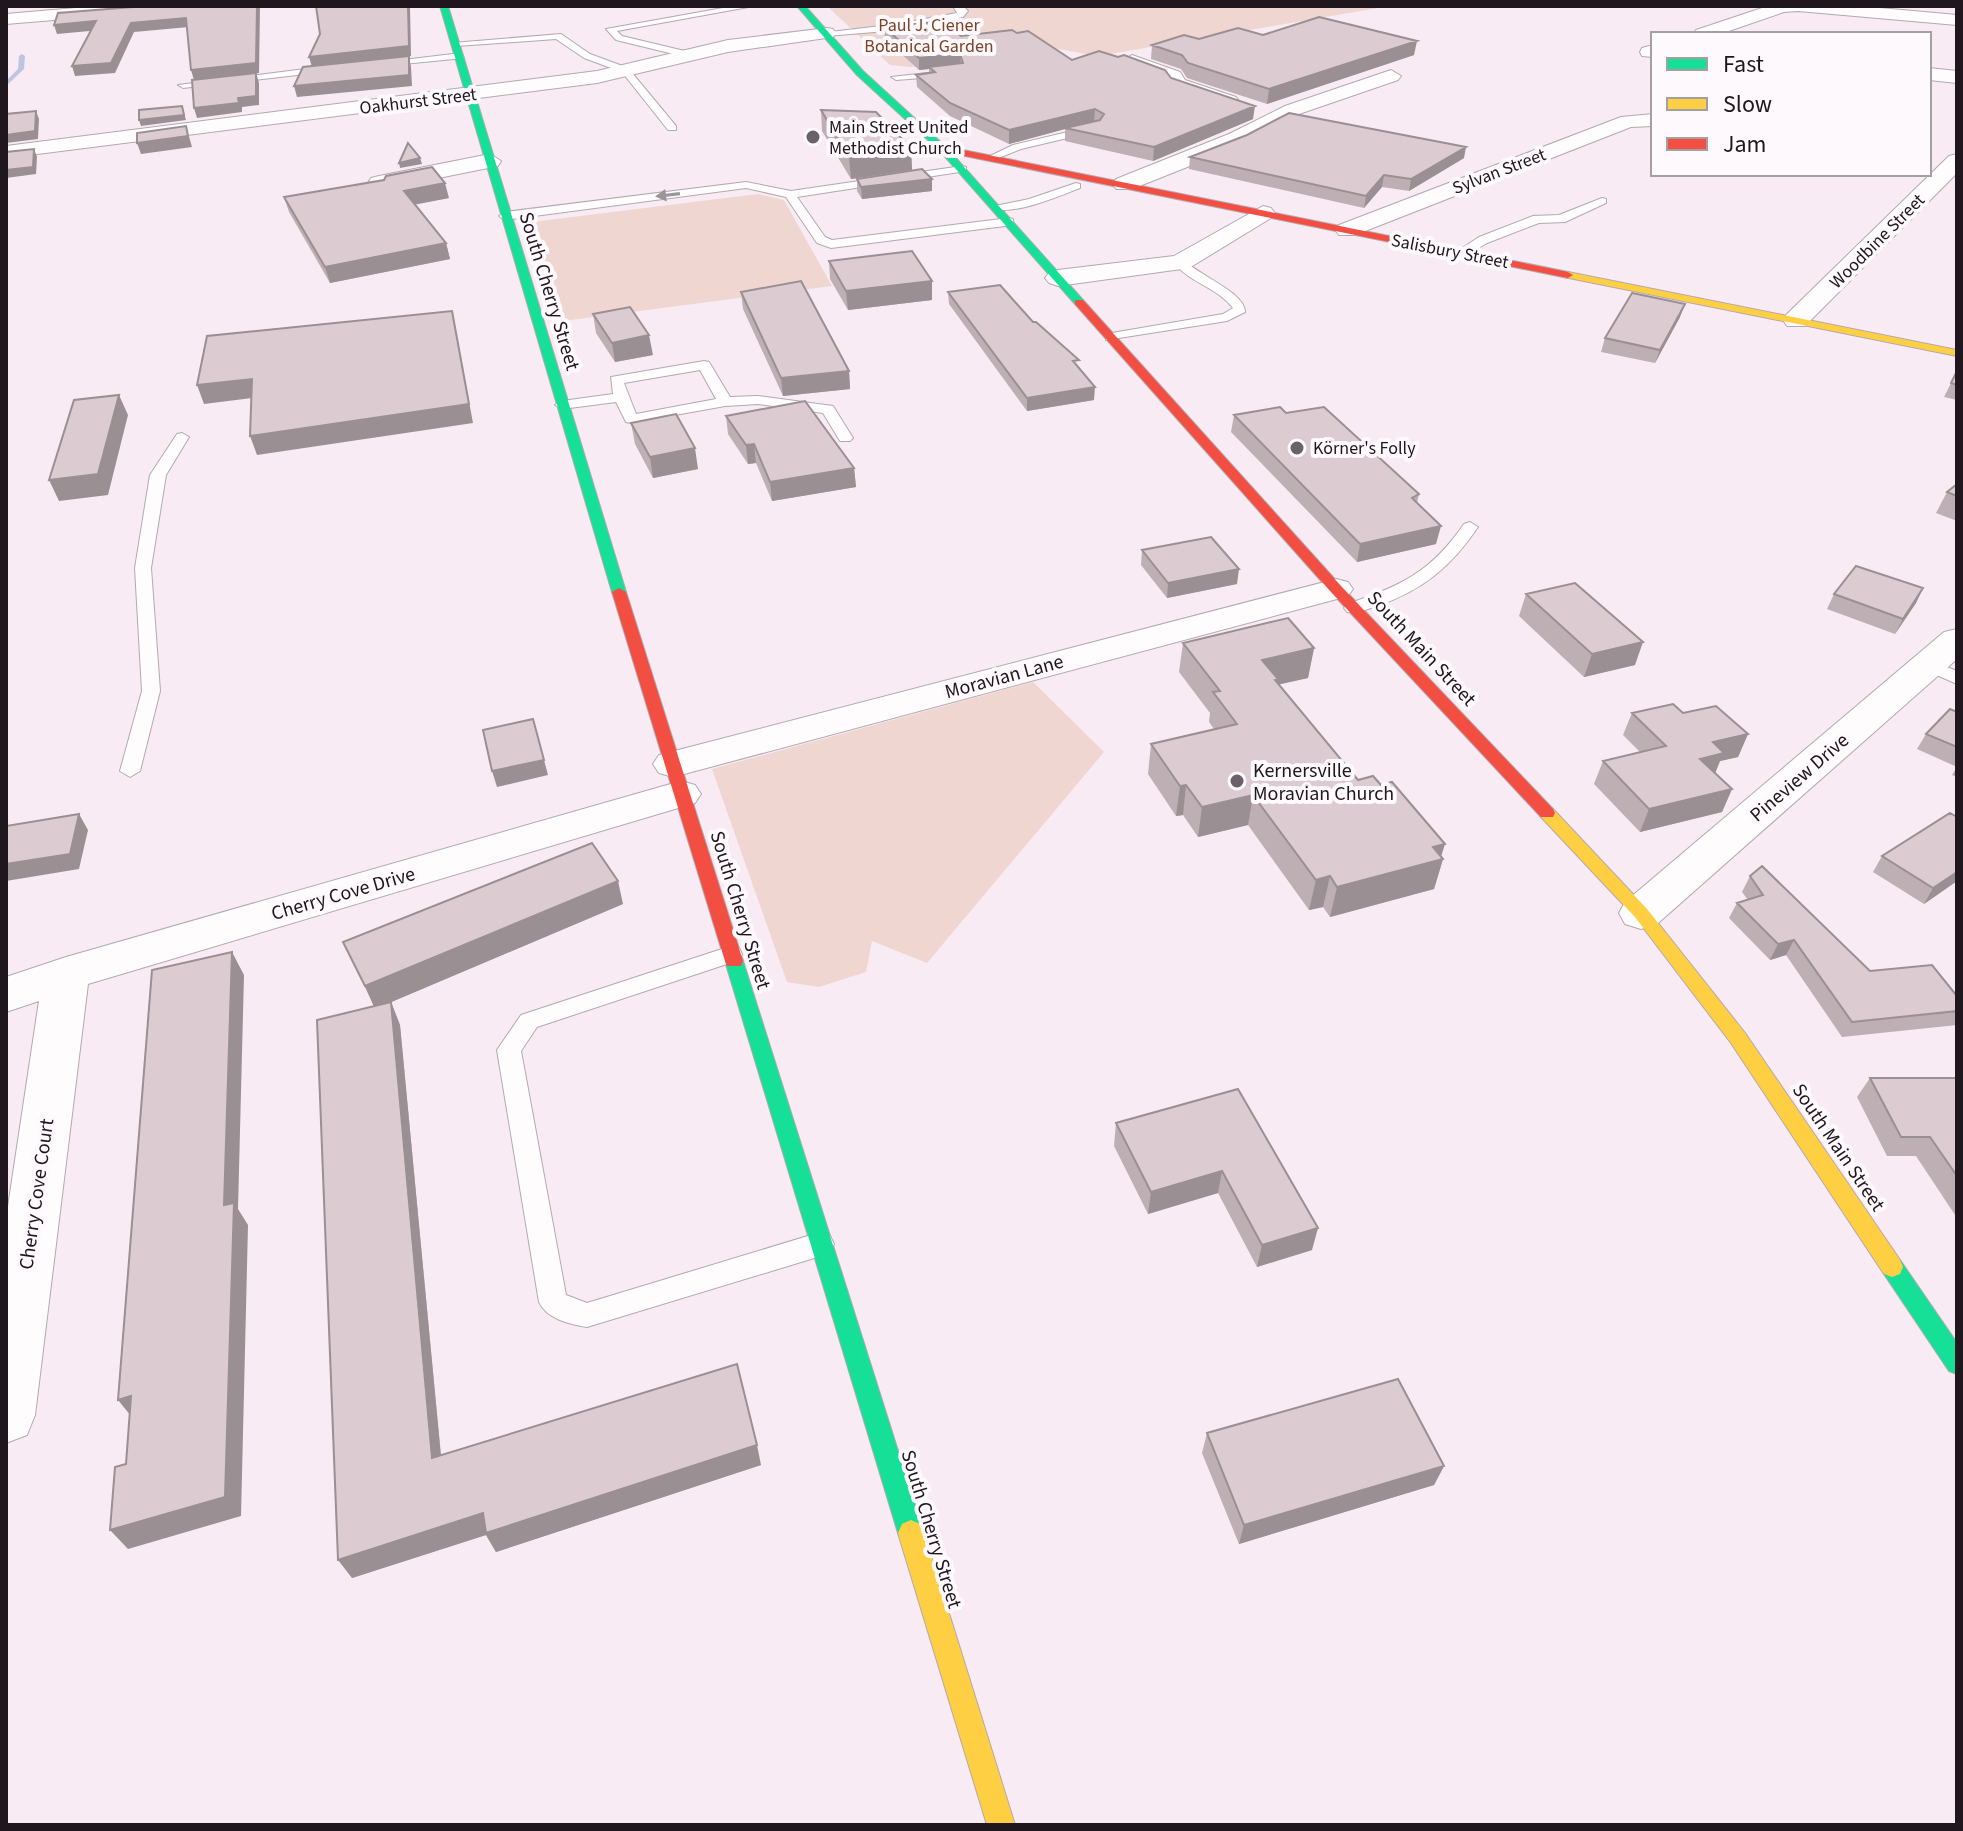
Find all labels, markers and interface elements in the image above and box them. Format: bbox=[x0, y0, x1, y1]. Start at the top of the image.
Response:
park label: Paul J. Ciener Botanical Garden bbox=[864, 13, 994, 59]
legend bbox=[1651, 32, 1931, 176]
text: Fast bbox=[1723, 47, 1764, 82]
street label: Oakhurst Street bbox=[358, 82, 478, 121]
text: Slow bbox=[1723, 87, 1772, 122]
place label: Main Street United Methodist Church bbox=[829, 115, 968, 161]
text: Jam bbox=[1723, 127, 1767, 162]
marker: Main Street United Methodist Church bbox=[804, 128, 822, 146]
street label: Sylvan Street bbox=[1449, 142, 1550, 201]
street label: Woodbine Street bbox=[1824, 188, 1931, 295]
one-way arrow bbox=[656, 189, 681, 202]
street label: South Cherry Street bbox=[512, 209, 586, 374]
street label: Salisbury Street bbox=[1389, 228, 1511, 275]
place label: Körner's Folly bbox=[1313, 436, 1416, 461]
marker: Körner's Folly bbox=[1288, 439, 1306, 457]
street label: South Main Street bbox=[1360, 585, 1482, 713]
street label: Moravian Lane bbox=[942, 648, 1067, 706]
street label: Pineview Drive bbox=[1744, 727, 1855, 829]
place label: Kernersville Moravian Church bbox=[1253, 757, 1394, 808]
marker: Kernersville Moravian Church bbox=[1228, 772, 1246, 790]
street label: South Cherry Street bbox=[703, 828, 777, 993]
street label: Cherry Cove Drive bbox=[268, 860, 419, 928]
street label: South Main Street bbox=[1785, 1078, 1891, 1217]
street label: Cherry Cove Court bbox=[13, 1117, 61, 1271]
street label: South Cherry Street bbox=[894, 1447, 968, 1612]

